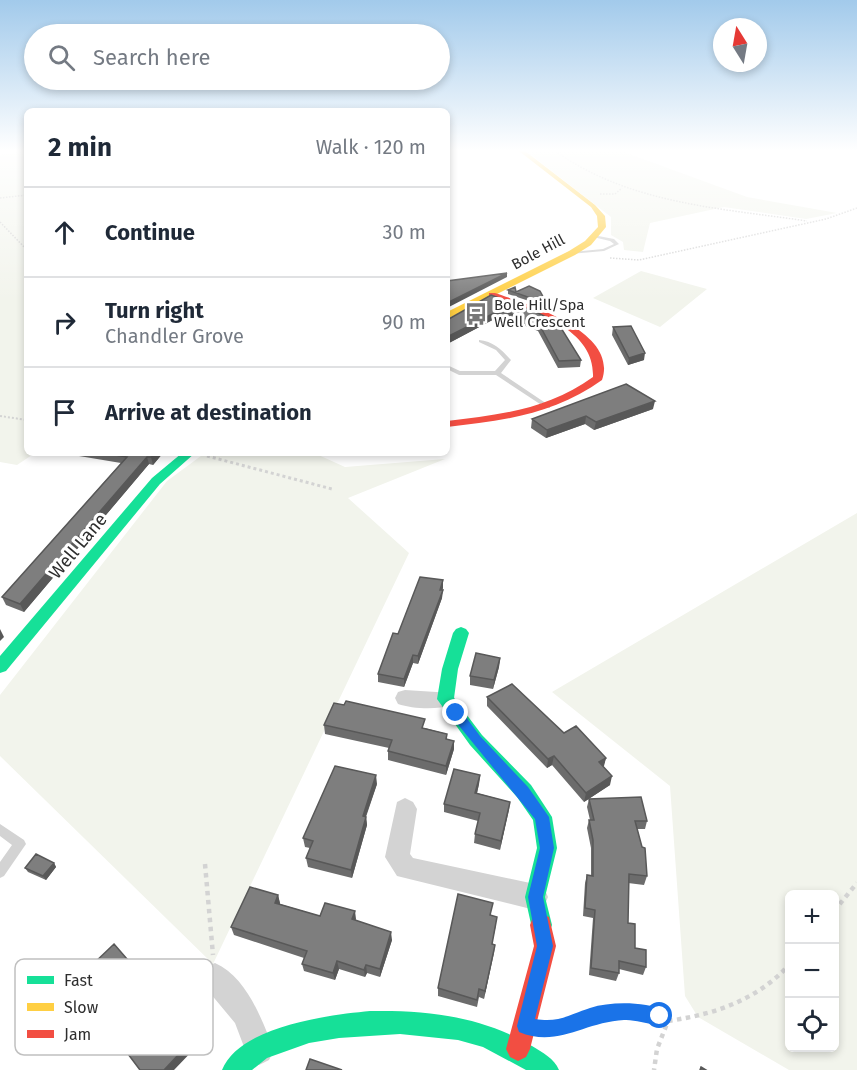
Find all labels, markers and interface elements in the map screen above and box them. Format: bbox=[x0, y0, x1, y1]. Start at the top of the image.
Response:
north arrow bbox=[713, 18, 767, 72]
search box bbox=[24, 24, 450, 90]
icon: search bbox=[45, 41, 78, 74]
text: Search here bbox=[93, 44, 211, 71]
text: 2 min bbox=[48, 132, 112, 163]
text: Walk · 120 m bbox=[316, 135, 426, 159]
icon: ahead bbox=[48, 216, 81, 249]
text: Continue bbox=[105, 219, 195, 246]
text: 30 m bbox=[382, 220, 426, 244]
street label: Bole Hill bbox=[508, 230, 568, 273]
place label: Bole Hill/Spa Well Crescent bbox=[494, 296, 586, 331]
text: Turn right bbox=[105, 297, 204, 324]
bus stop icon: Bole Hill/Spa Well Crescent bbox=[463, 301, 489, 327]
icon: right bbox=[48, 306, 81, 339]
text: 90 m bbox=[382, 310, 426, 334]
text: Chandler Grove bbox=[105, 324, 244, 348]
icon: arrive bbox=[48, 396, 81, 429]
text: Arrive at destination bbox=[105, 399, 312, 426]
street label: Well Lane bbox=[44, 509, 112, 583]
route end bbox=[442, 699, 468, 725]
map controls bbox=[785, 890, 839, 1052]
button: + bbox=[785, 890, 839, 944]
button: − bbox=[785, 944, 839, 998]
legend bbox=[15, 959, 213, 1055]
text: Fast bbox=[64, 971, 93, 990]
text: Slow bbox=[64, 998, 99, 1017]
button: locate bbox=[785, 998, 839, 1052]
route start bbox=[646, 1002, 672, 1028]
text: Jam bbox=[64, 1025, 91, 1044]

